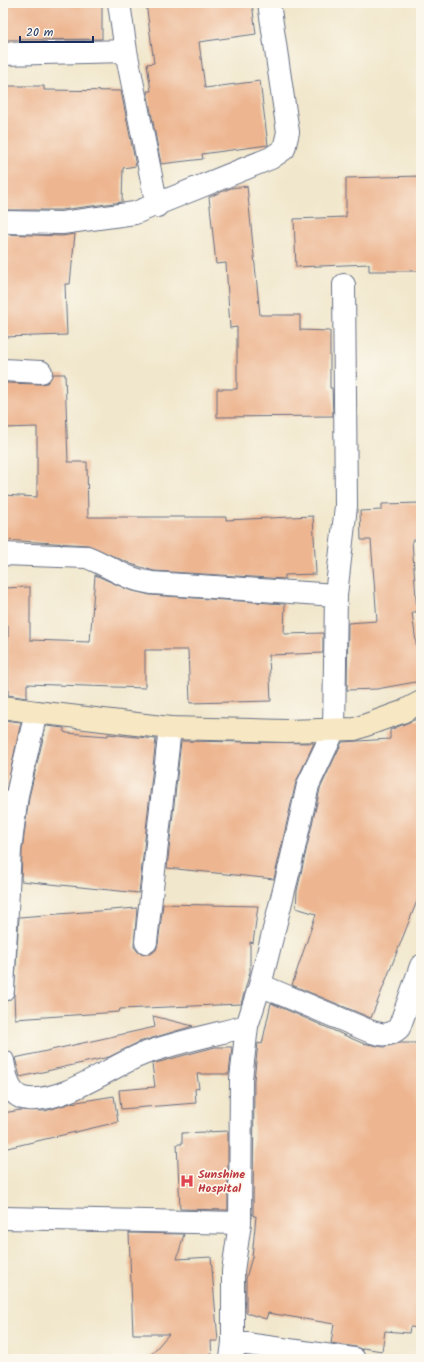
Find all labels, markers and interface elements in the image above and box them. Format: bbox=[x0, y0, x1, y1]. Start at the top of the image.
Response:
scale bar bbox=[20, 18, 93, 44]
text: 20 m bbox=[26, 23, 54, 42]
place label: Sunshine Hospital bbox=[198, 1165, 245, 1198]
hospital icon: Sunshine Hospital bbox=[179, 1173, 195, 1189]

